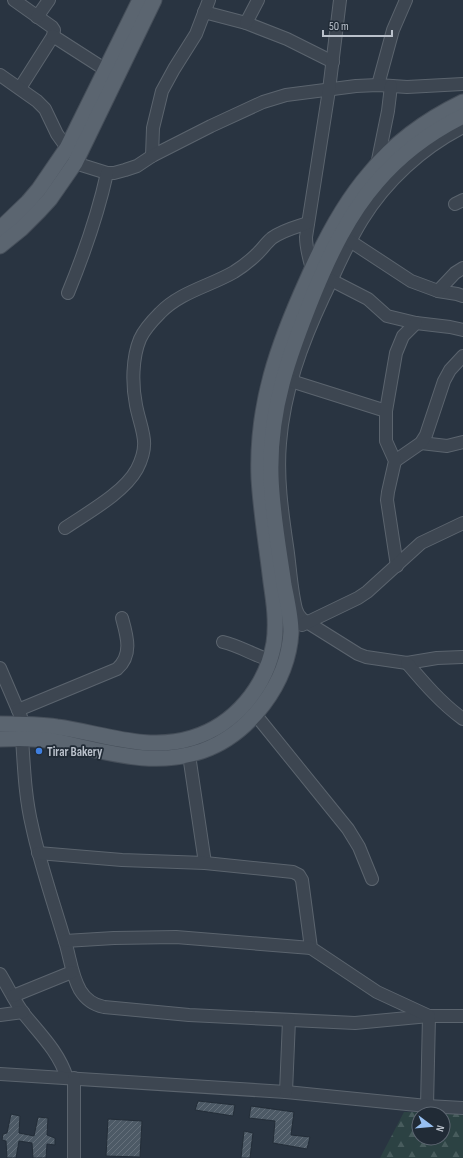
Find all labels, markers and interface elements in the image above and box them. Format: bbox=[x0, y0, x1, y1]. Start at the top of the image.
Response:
scale bar bbox=[323, 12, 392, 38]
text: 50 m bbox=[329, 19, 349, 34]
place label: Tirar Bakery bbox=[47, 744, 103, 760]
marker: Tirar Bakery bbox=[34, 746, 44, 756]
north arrow bbox=[411, 1106, 451, 1146]
text: N bbox=[433, 1124, 447, 1133]

